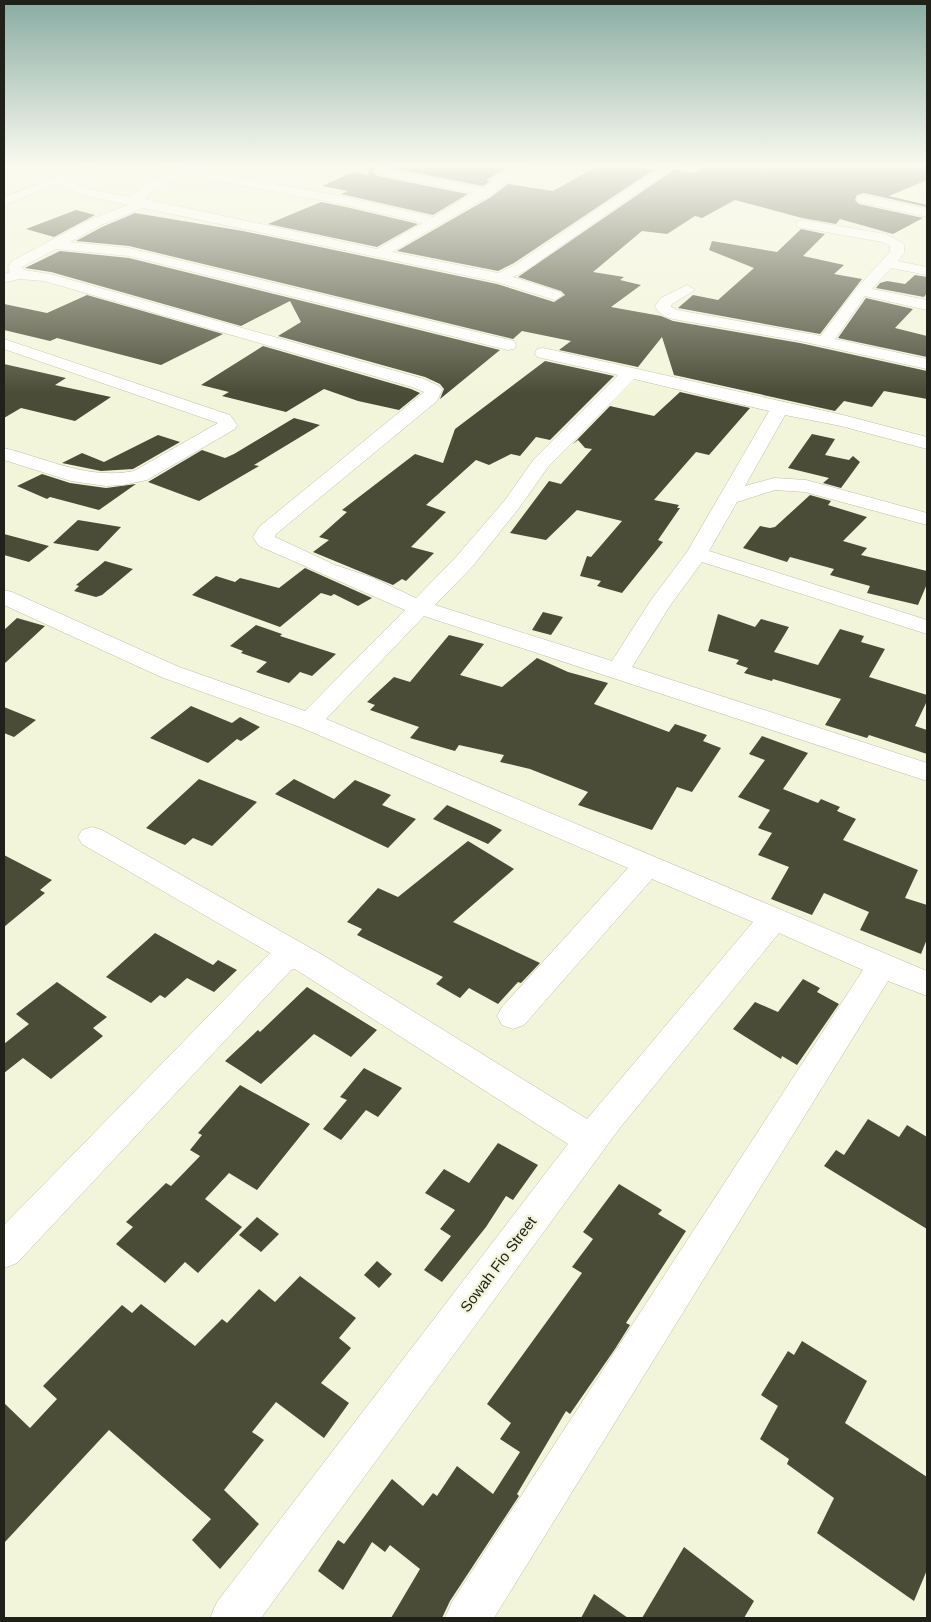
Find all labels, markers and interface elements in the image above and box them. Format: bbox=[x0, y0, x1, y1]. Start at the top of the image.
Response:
street label: Sowah Fio Street bbox=[457, 1212, 540, 1315]

